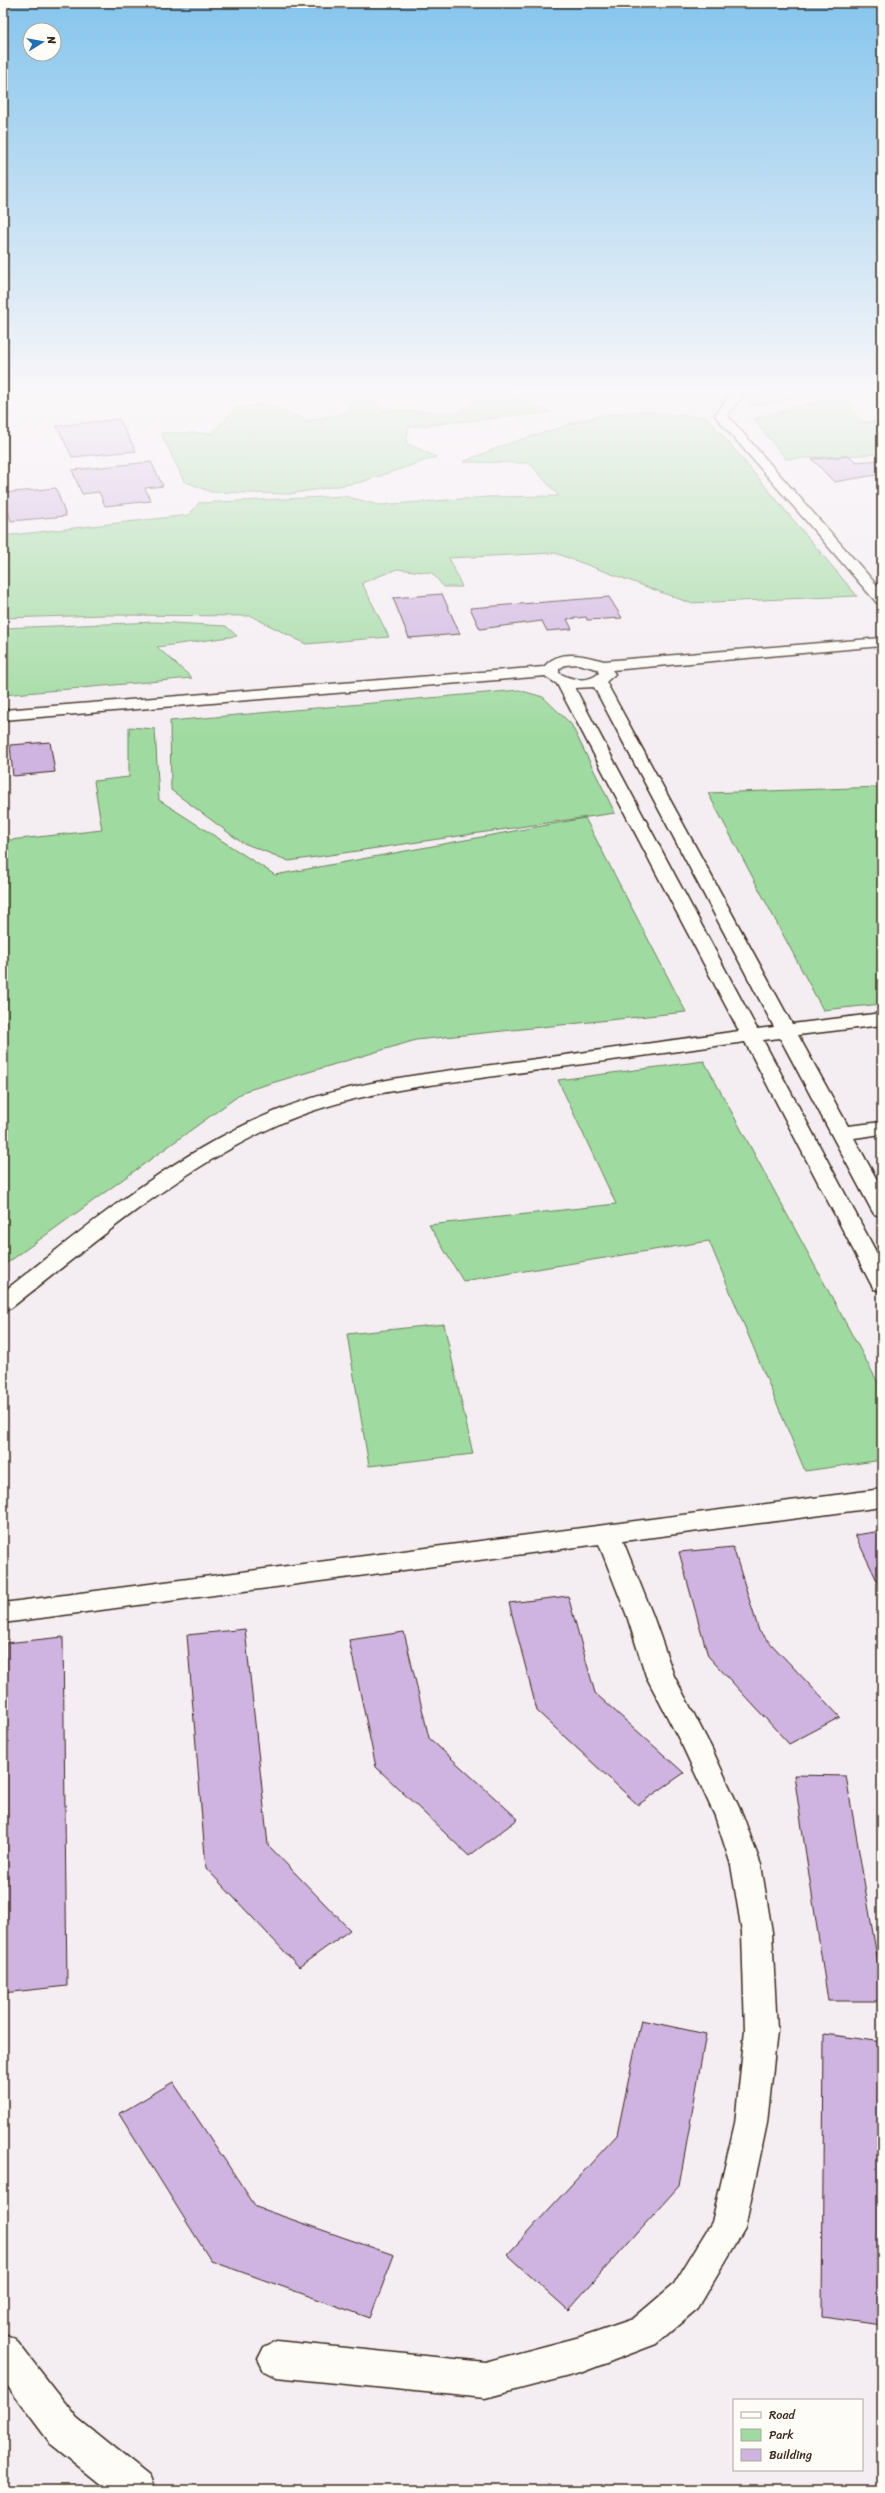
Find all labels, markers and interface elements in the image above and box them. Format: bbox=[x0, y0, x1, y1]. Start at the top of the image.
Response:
north arrow bbox=[22, 22, 62, 62]
text: N bbox=[41, 34, 61, 46]
legend bbox=[733, 2399, 863, 2471]
text: Road bbox=[769, 2404, 796, 2426]
text: Park bbox=[769, 2424, 794, 2446]
text: Building bbox=[769, 2444, 812, 2466]

